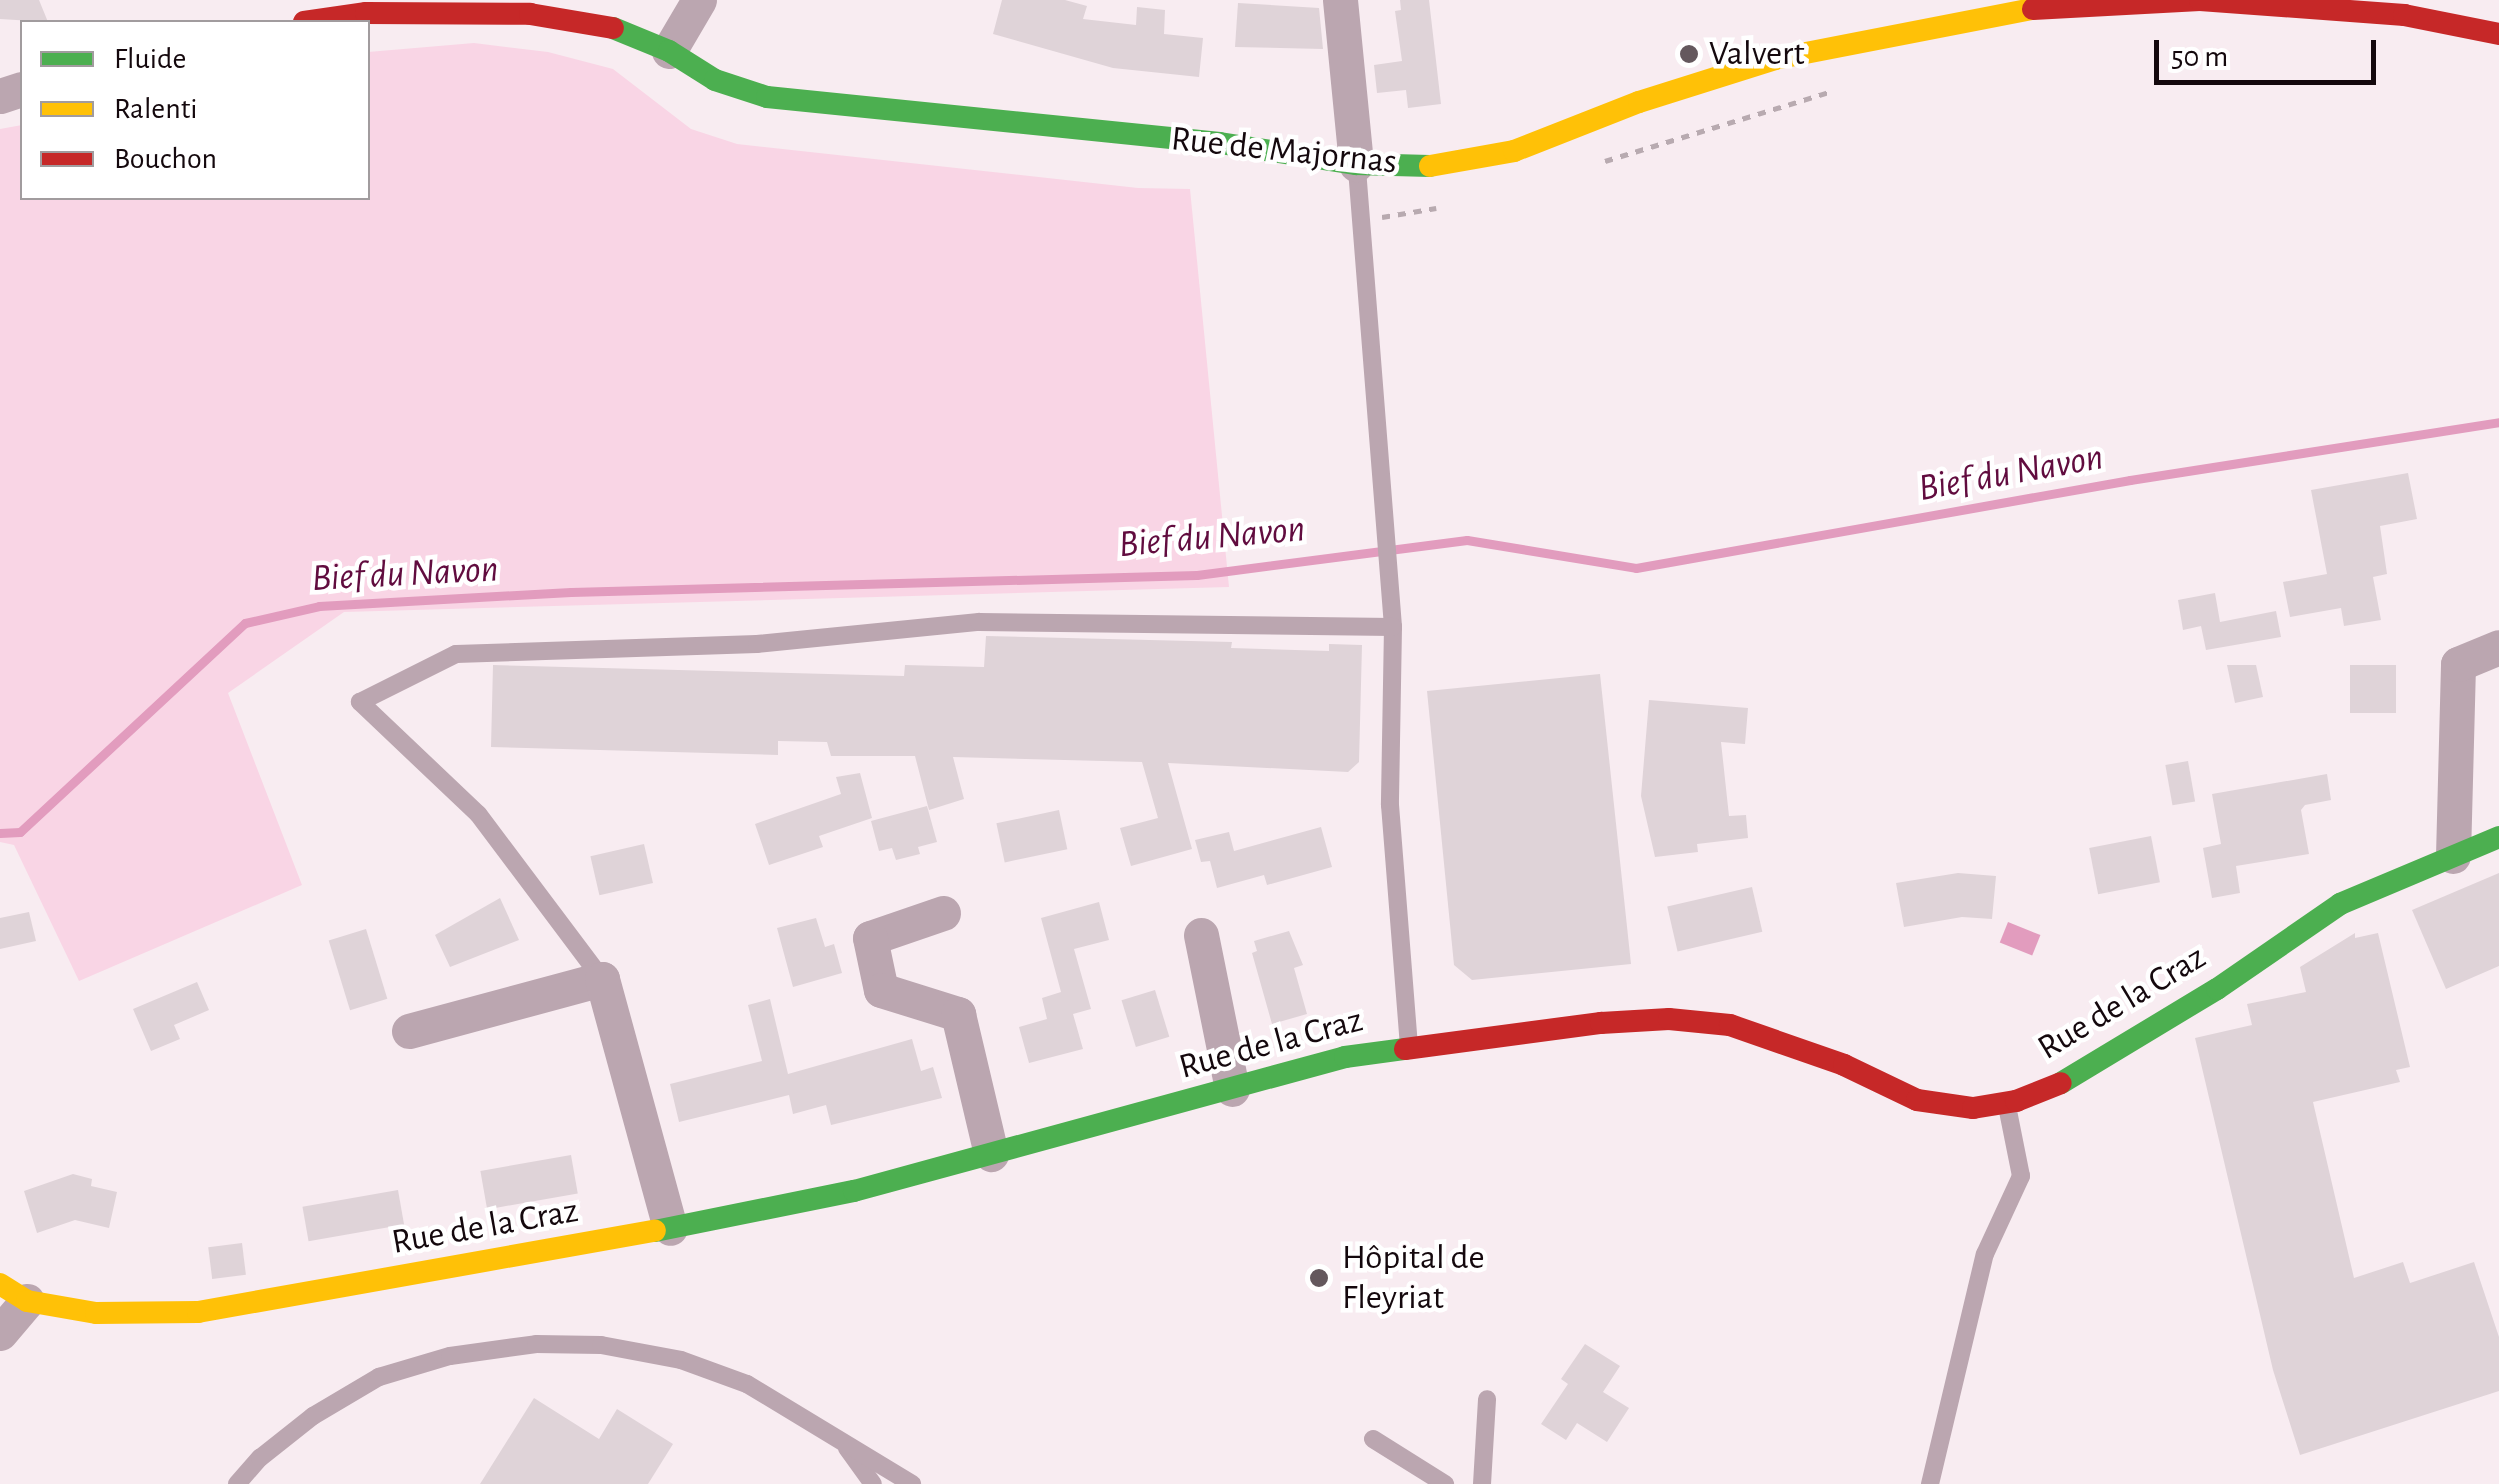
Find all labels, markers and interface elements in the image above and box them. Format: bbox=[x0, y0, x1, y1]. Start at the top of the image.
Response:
legend bbox=[20, 20, 370, 200]
scale bar bbox=[2159, 20, 2382, 82]
place label: Valvert bbox=[1709, 33, 1805, 75]
text: 50 m bbox=[2171, 42, 2228, 72]
marker: Valvert bbox=[1678, 43, 1700, 65]
text: Fluide bbox=[114, 44, 186, 74]
text: Ralenti bbox=[114, 94, 197, 124]
street label: Rue de Majornas bbox=[1169, 118, 1399, 184]
text: Bouchon bbox=[114, 144, 217, 174]
water label: Bief du Navon bbox=[1915, 435, 2107, 513]
water label: Bief du Navon bbox=[1117, 507, 1307, 569]
water label: Bief du Navon bbox=[310, 547, 500, 603]
street label: Rue de la Craz bbox=[2031, 937, 2213, 1069]
street label: Rue de la Craz bbox=[1175, 999, 1367, 1089]
street label: Rue de la Craz bbox=[389, 1190, 581, 1264]
place label: Hôpital de Fleyriat bbox=[1342, 1237, 1485, 1319]
marker: Hôpital de Fleyriat bbox=[1306, 1265, 1332, 1291]

